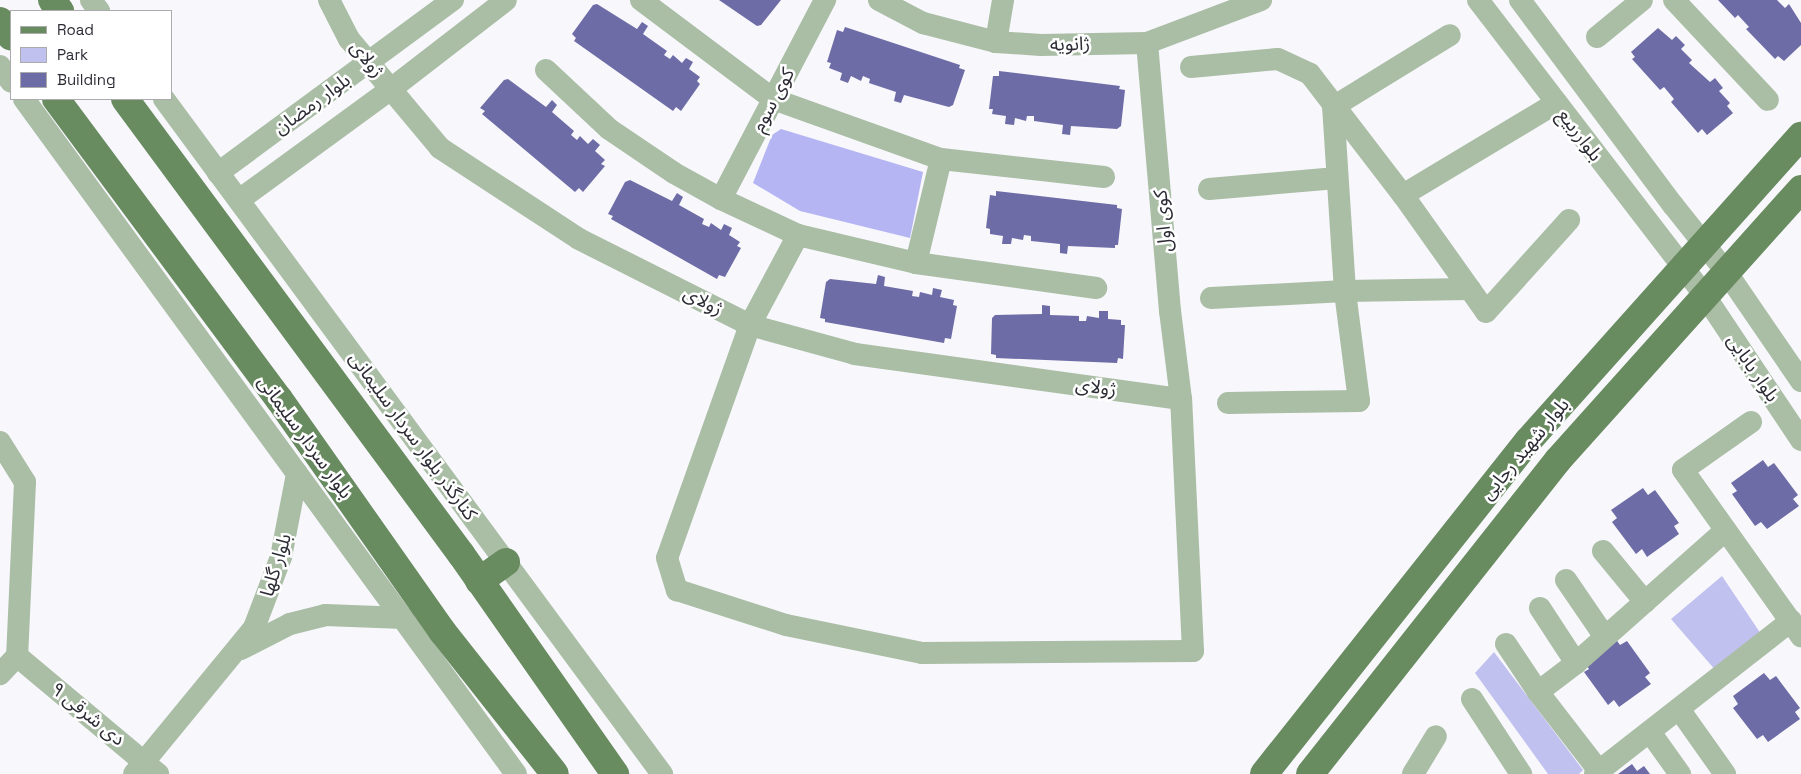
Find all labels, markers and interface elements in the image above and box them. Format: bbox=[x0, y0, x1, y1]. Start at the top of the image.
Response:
legend bbox=[10, 10, 172, 100]
text: Road bbox=[57, 20, 94, 39]
street label: ژانویه bbox=[1050, 32, 1090, 56]
street label: ژولای bbox=[345, 36, 389, 82]
text: Park bbox=[57, 45, 88, 64]
street label: کوی سوم bbox=[747, 64, 799, 136]
street label: بلوار رمضان bbox=[269, 69, 355, 139]
text: Building bbox=[57, 70, 116, 89]
street label: بلوارربیع bbox=[1553, 104, 1607, 166]
street label: کوی اول bbox=[1149, 189, 1177, 253]
street label: ژولای bbox=[680, 282, 726, 320]
street label: بلوار بابایی bbox=[1722, 330, 1784, 406]
street label: کنارگذر بلوار سردار سلیمانی bbox=[344, 347, 482, 525]
street label: بلوار سردار سلیمانی bbox=[253, 371, 357, 503]
street label: ژولای bbox=[1074, 373, 1118, 401]
street label: بلوار شهید رجایی bbox=[1476, 394, 1574, 504]
street label: بلوار گلها bbox=[256, 531, 296, 599]
street label: ۹ دی شرقی bbox=[46, 677, 130, 751]

